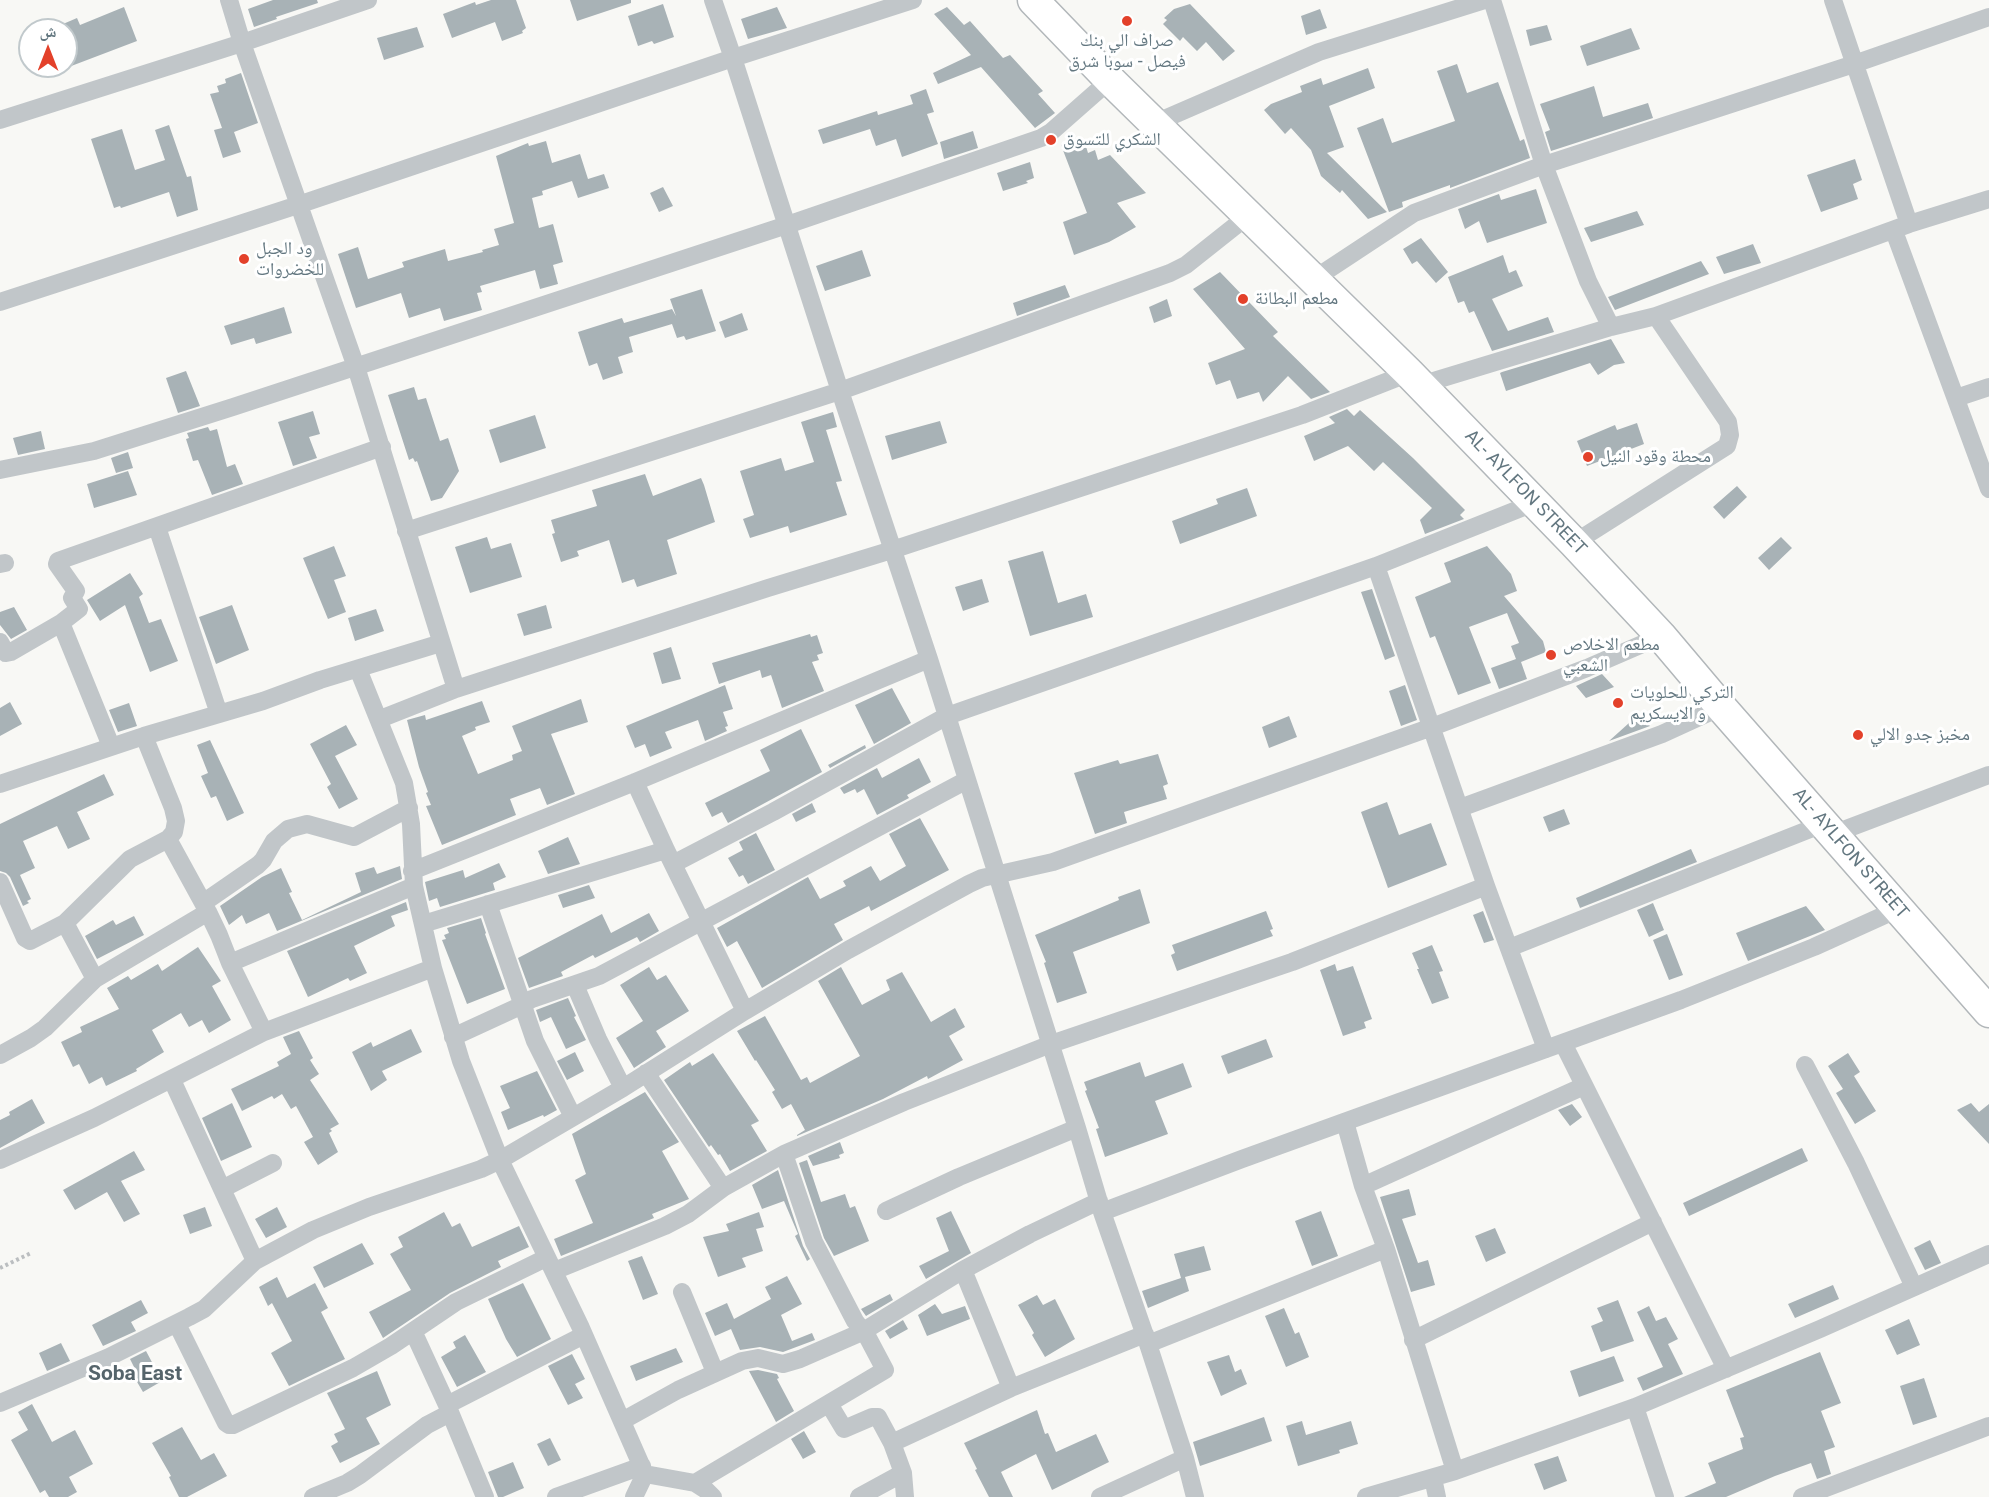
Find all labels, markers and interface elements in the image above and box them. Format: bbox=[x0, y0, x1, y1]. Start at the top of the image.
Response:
marker: صراف الي بنك فيصل - سوبا شرق bbox=[1120, 14, 1134, 28]
north arrow bbox=[18, 18, 78, 78]
text: ش bbox=[40, 22, 56, 41]
place label: صراف الي بنك فيصل - سوبا شرق bbox=[1068, 30, 1186, 72]
place label: الشكري للتسوق bbox=[1063, 129, 1161, 151]
marker: الشكري للتسوق bbox=[1044, 133, 1058, 147]
place label: ود الجبل للخضروات bbox=[256, 238, 324, 280]
marker: ود الجبل للخضروات bbox=[237, 252, 251, 266]
place label: مطعم البطانة bbox=[1255, 288, 1338, 310]
marker: مطعم البطانة bbox=[1236, 292, 1250, 306]
street label: AL- AYLFON STREET bbox=[1460, 426, 1590, 560]
place label: محطة وقود النيل bbox=[1600, 446, 1711, 468]
marker: محطة وقود النيل bbox=[1581, 450, 1595, 464]
place label: مطعم الاخلاص الشعبي bbox=[1563, 634, 1660, 676]
marker: مطعم الاخلاص الشعبي bbox=[1544, 648, 1558, 662]
place label: التركي للحلويات و الايسكريم bbox=[1630, 682, 1734, 724]
marker: التركي للحلويات و الايسكريم bbox=[1611, 696, 1625, 710]
place label: مخبز جدو الالي bbox=[1870, 724, 1970, 746]
marker: مخبز جدو الالي bbox=[1851, 728, 1865, 742]
street label: AL- AYLFON STREET bbox=[1787, 784, 1913, 924]
district label: Soba East bbox=[88, 1362, 182, 1388]

